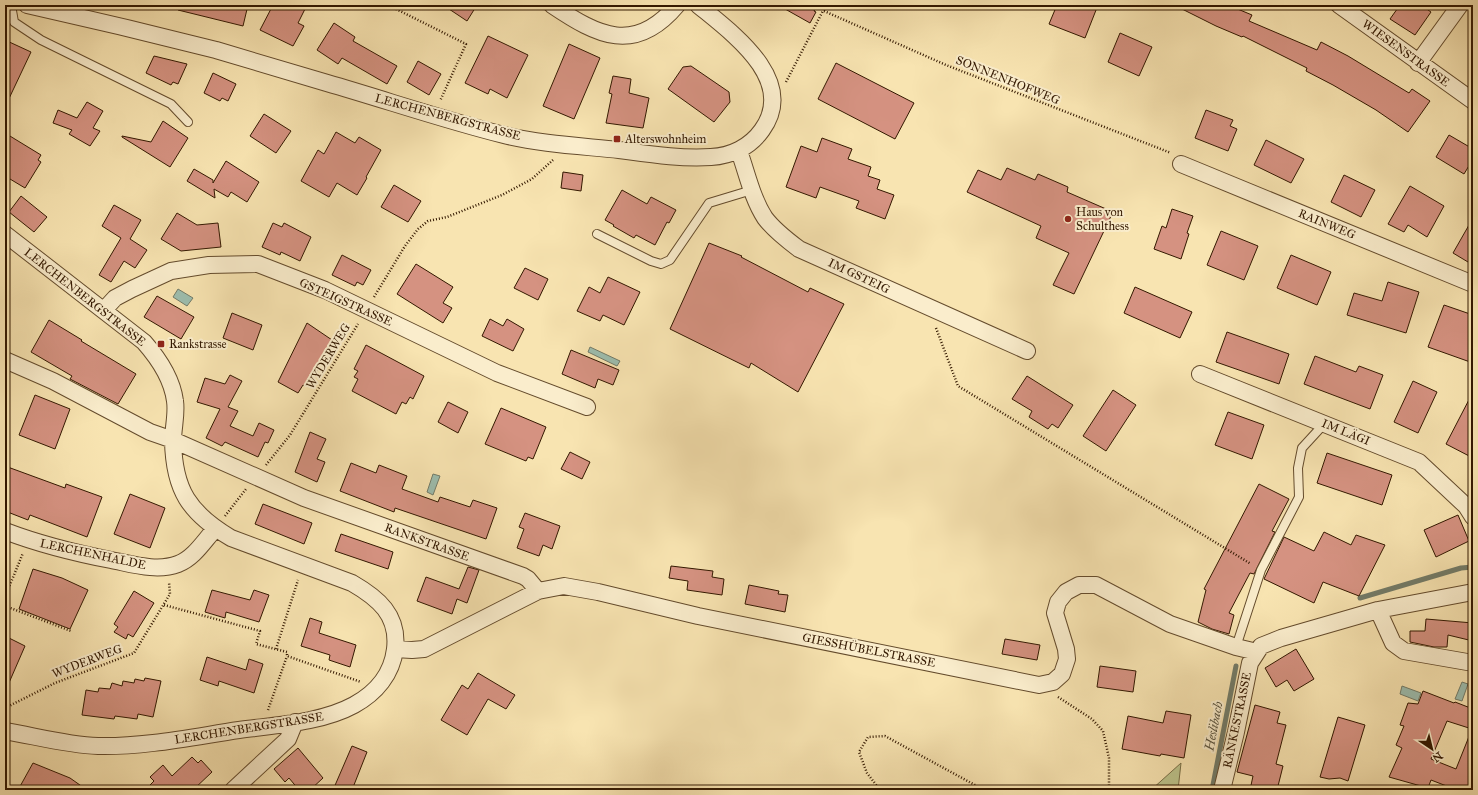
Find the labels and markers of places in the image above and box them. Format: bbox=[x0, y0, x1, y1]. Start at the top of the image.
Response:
place label: Alterswohnheim bbox=[624, 132, 706, 146]
marker: Alterswohnheim bbox=[612, 134, 622, 144]
place label: Haus von Schulthess bbox=[1076, 205, 1129, 233]
marker: Haus von Schulthess bbox=[1063, 214, 1073, 224]
place label: Rankstrasse bbox=[169, 337, 227, 351]
marker: Rankstrasse bbox=[156, 339, 166, 349]

